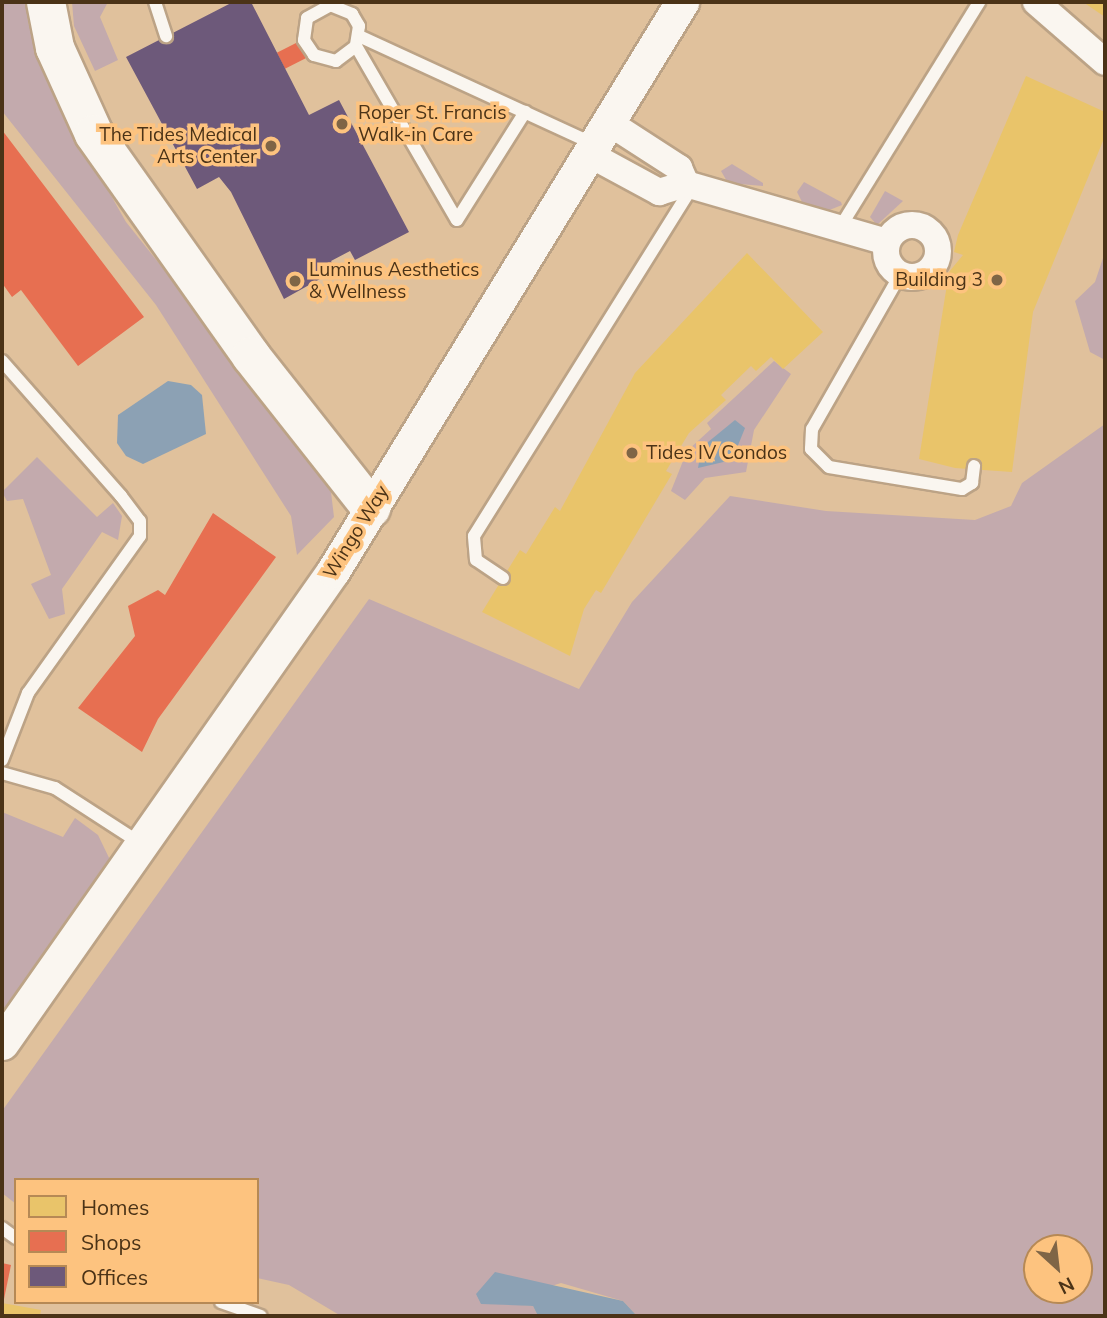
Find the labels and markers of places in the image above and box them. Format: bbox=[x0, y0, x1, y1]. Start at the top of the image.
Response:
place label: Roper St. Francis Walk-in Care bbox=[358, 102, 507, 146]
marker: Roper St. Francis Walk-in Care bbox=[332, 114, 352, 134]
place label: The Tides Medical Arts Center bbox=[99, 124, 257, 168]
marker: The Tides Medical Arts Center bbox=[263, 138, 279, 154]
place label: Luminus Aesthetics & Wellness bbox=[309, 259, 479, 303]
place label: Building 3 bbox=[895, 269, 983, 291]
marker: Building 3 bbox=[989, 272, 1005, 288]
marker: Luminus Aesthetics & Wellness bbox=[287, 273, 303, 289]
place label: Tides IV Condos bbox=[646, 442, 787, 464]
marker: Tides IV Condos bbox=[624, 445, 640, 461]

